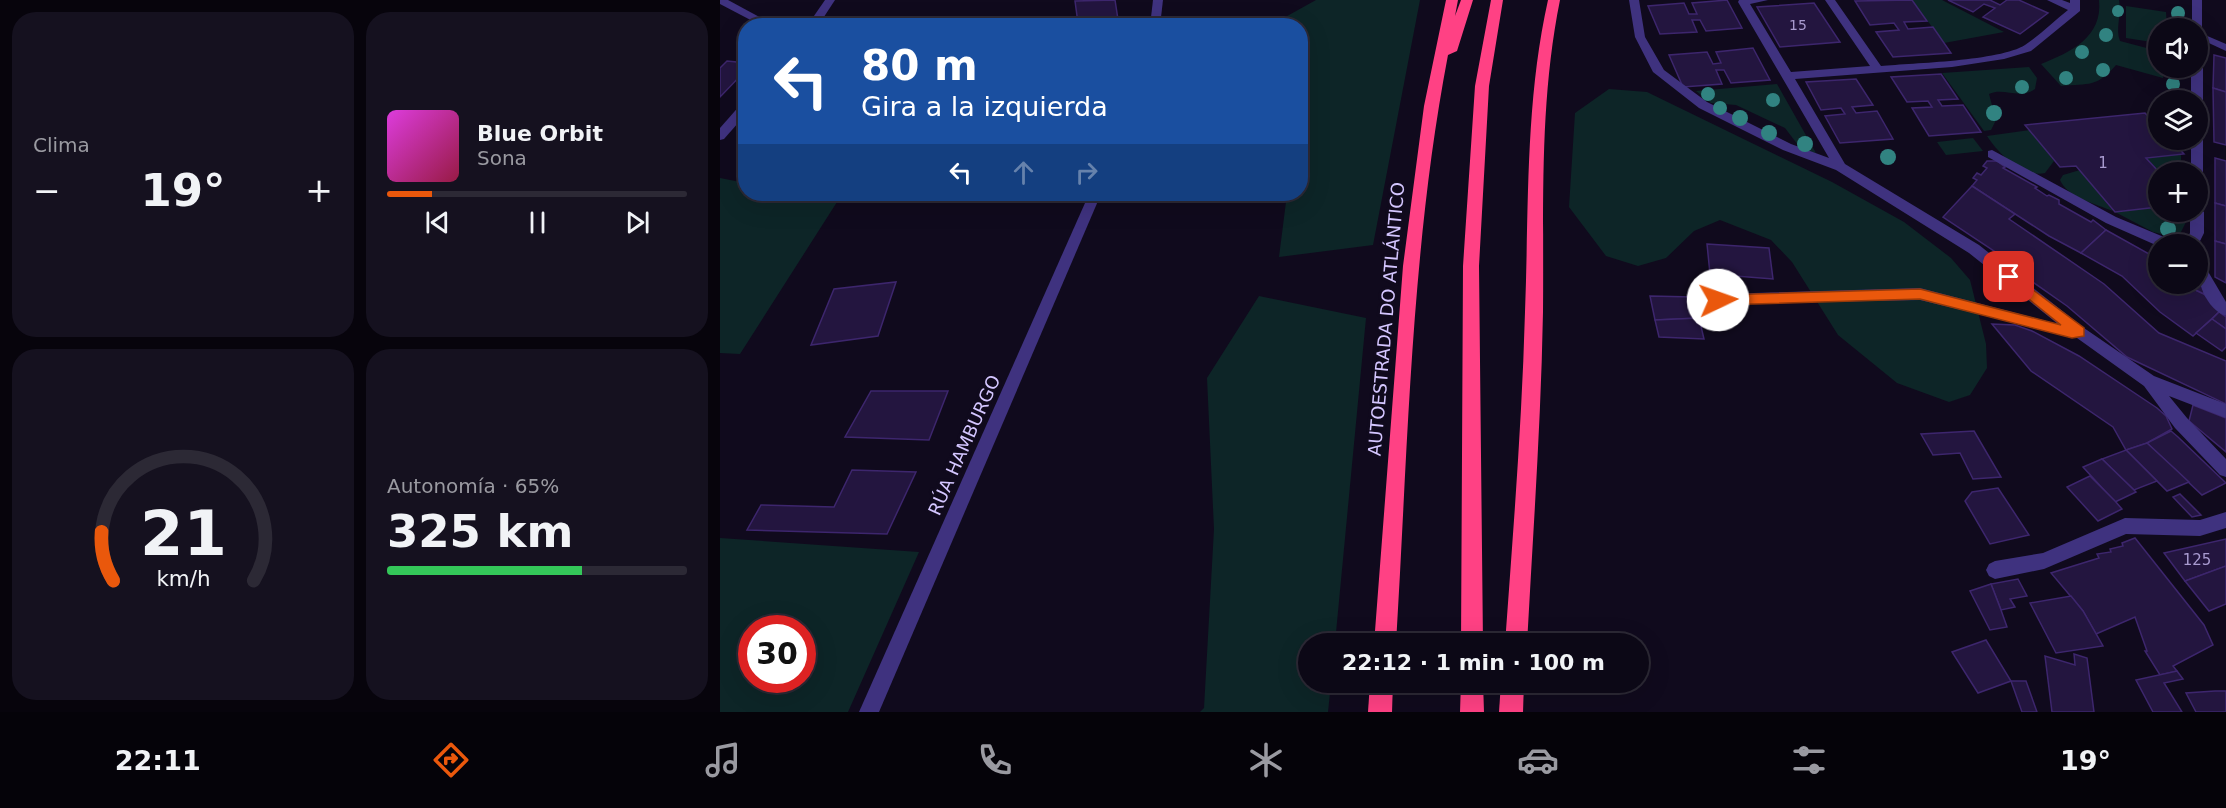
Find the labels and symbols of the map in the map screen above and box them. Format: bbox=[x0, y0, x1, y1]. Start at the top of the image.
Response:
house number: 15 bbox=[1789, 17, 1807, 33]
house number: 1 bbox=[2098, 154, 2108, 172]
street label: AUTOESTRADA DO ATLÁNTICO bbox=[1364, 181, 1408, 457]
pin bbox=[1983, 251, 2034, 302]
position arrow bbox=[1686, 268, 1750, 332]
street label: RÚA HAMBURGO bbox=[924, 372, 1004, 518]
house number: 125 bbox=[2183, 551, 2211, 569]
speed limit sign: 30 bbox=[738, 615, 816, 693]

